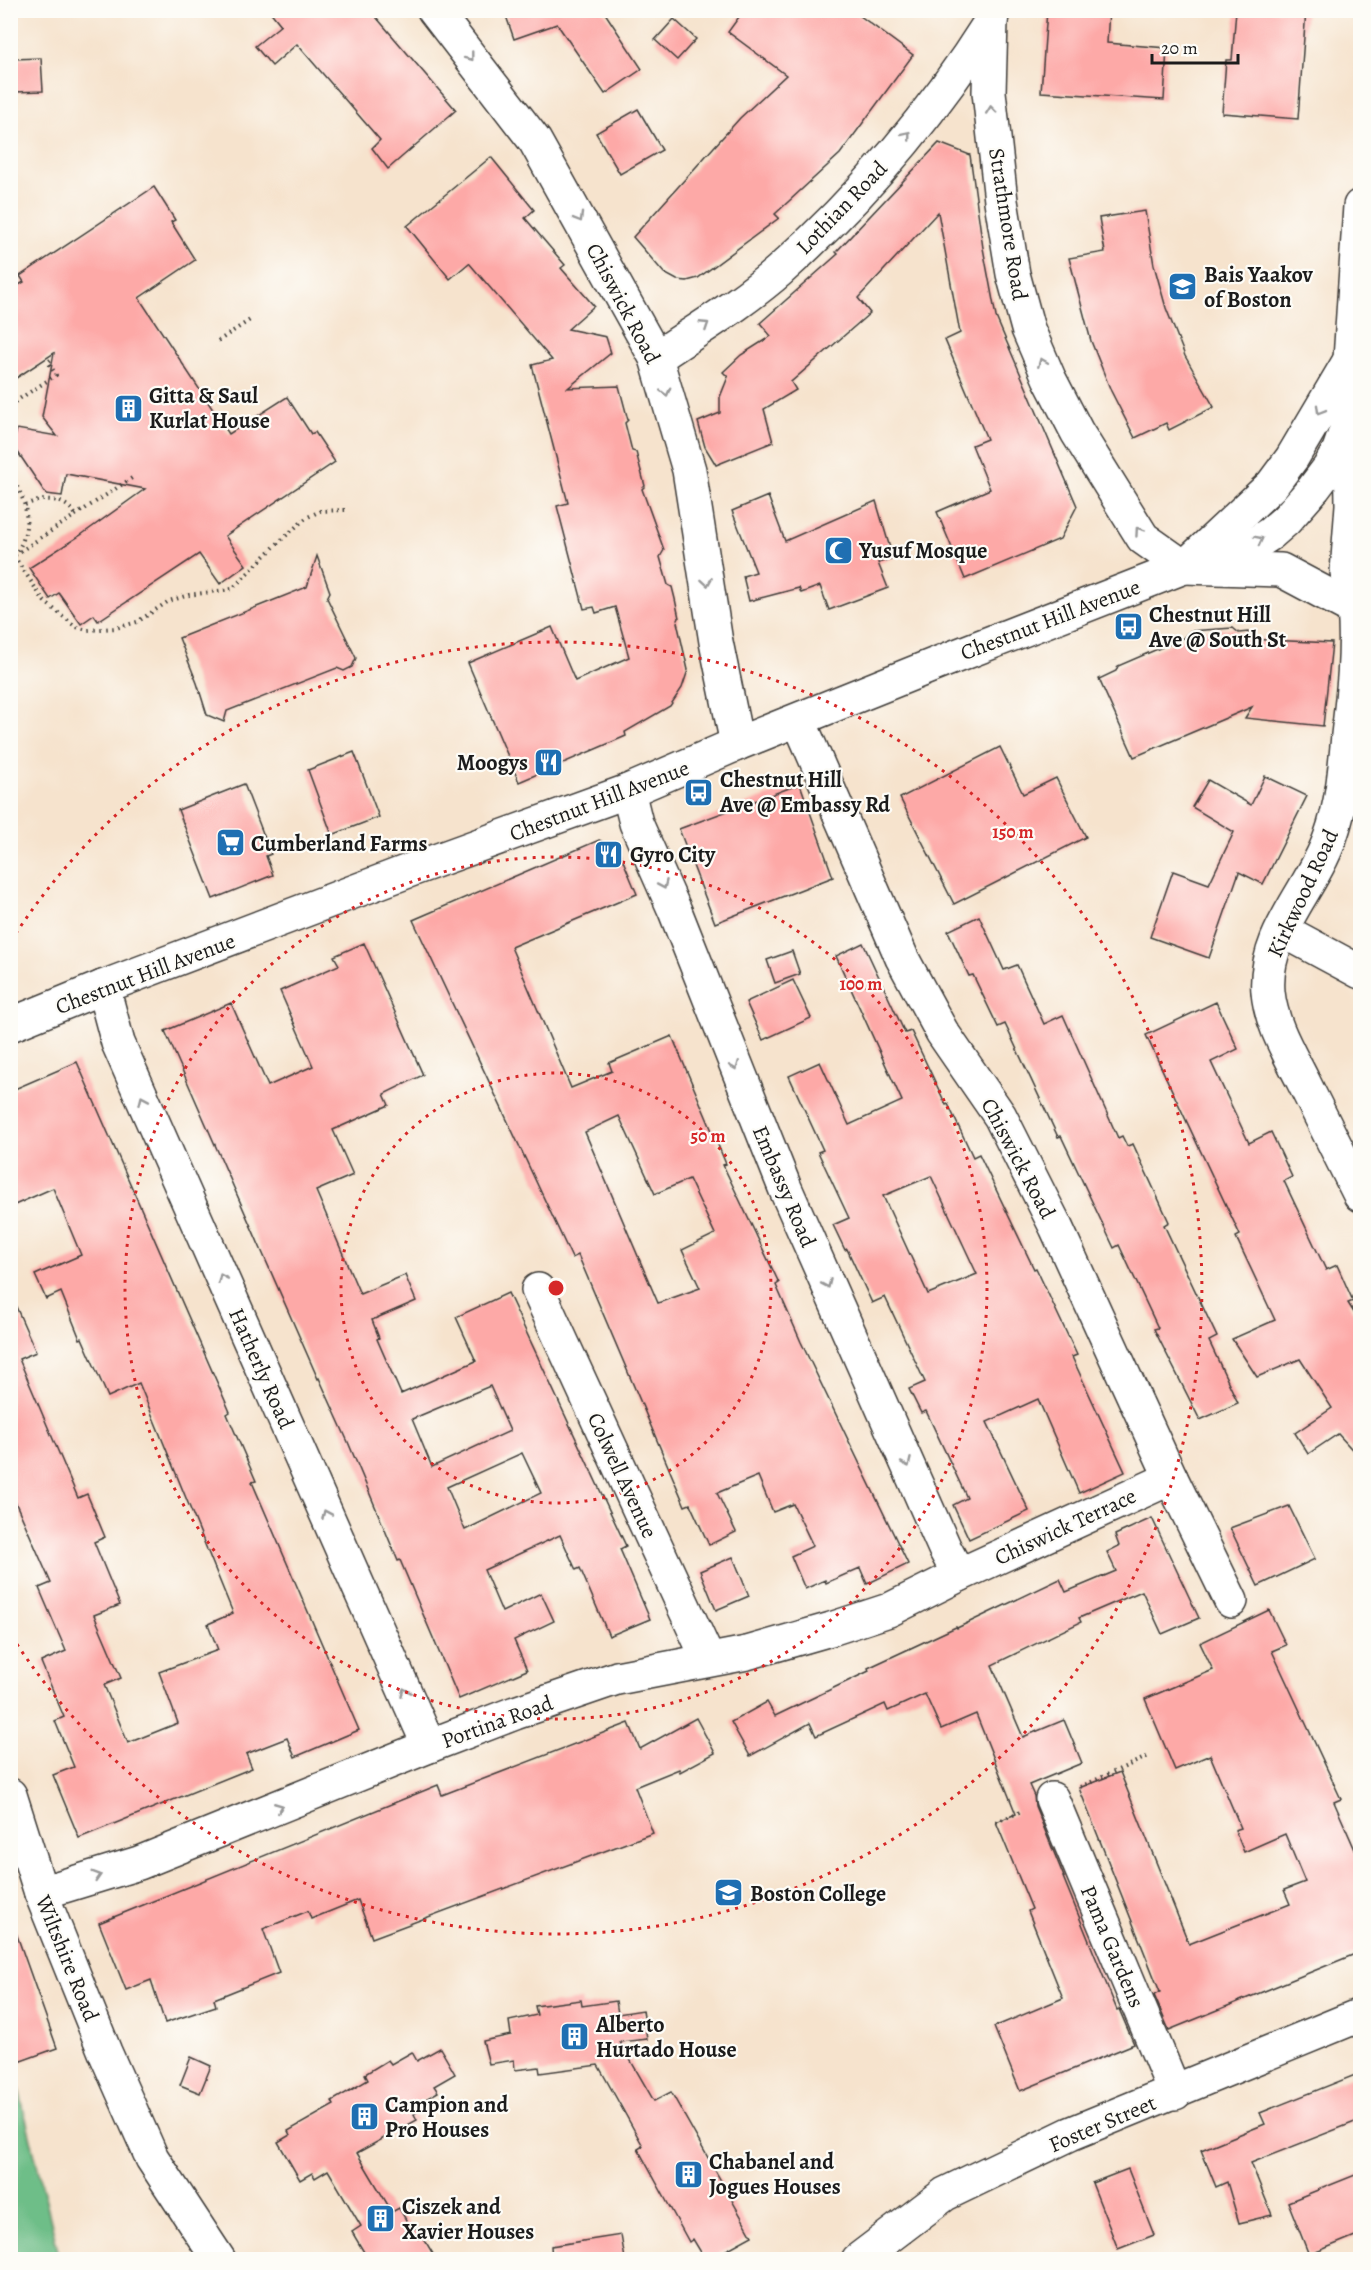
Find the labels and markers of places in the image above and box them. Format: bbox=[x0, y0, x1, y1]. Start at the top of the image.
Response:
place label: Bais Yaakov of Boston bbox=[1204, 260, 1314, 315]
school or university icon: Bais Yaakov of Boston bbox=[1167, 271, 1199, 303]
place label: Gitta & Saul Kurlat House bbox=[149, 381, 270, 436]
building icon: Gitta & Saul Kurlat House bbox=[112, 392, 144, 424]
mosque icon: Yusuf Mosque bbox=[822, 534, 854, 566]
place label: Yusuf Mosque bbox=[858, 536, 987, 566]
place label: Chestnut Hill Ave @ South St bbox=[1148, 600, 1287, 655]
bus stop icon: Chestnut Hill Ave @ South St bbox=[1112, 611, 1144, 643]
restaurant icon: Moogys bbox=[533, 746, 565, 778]
place label: Moogys bbox=[457, 748, 528, 778]
place label: Chestnut Hill Ave @ Embassy Rd bbox=[719, 765, 890, 820]
bus stop icon: Chestnut Hill Ave @ Embassy Rd bbox=[683, 776, 715, 808]
supermarket icon: Cumberland Farms bbox=[214, 827, 246, 859]
place label: Cumberland Farms bbox=[251, 829, 427, 859]
restaurant icon: Gyro City bbox=[593, 838, 625, 870]
place label: Gyro City bbox=[630, 840, 716, 870]
centre of rings bbox=[546, 1278, 566, 1298]
school or university icon: Boston College bbox=[713, 1877, 745, 1909]
place label: Boston College bbox=[750, 1879, 886, 1909]
place label: Alberto Hurtado House bbox=[595, 2010, 737, 2065]
building icon: Alberto Hurtado House bbox=[559, 2021, 591, 2053]
place label: Campion and Pro Houses bbox=[385, 2090, 508, 2145]
building icon: Campion and Pro Houses bbox=[348, 2101, 380, 2133]
place label: Chabanel and Jogues Houses bbox=[709, 2147, 841, 2202]
building icon: Chabanel and Jogues Houses bbox=[672, 2158, 704, 2190]
place label: Ciszek and Xavier Houses bbox=[402, 2192, 534, 2247]
building icon: Ciszek and Xavier Houses bbox=[365, 2203, 397, 2235]

